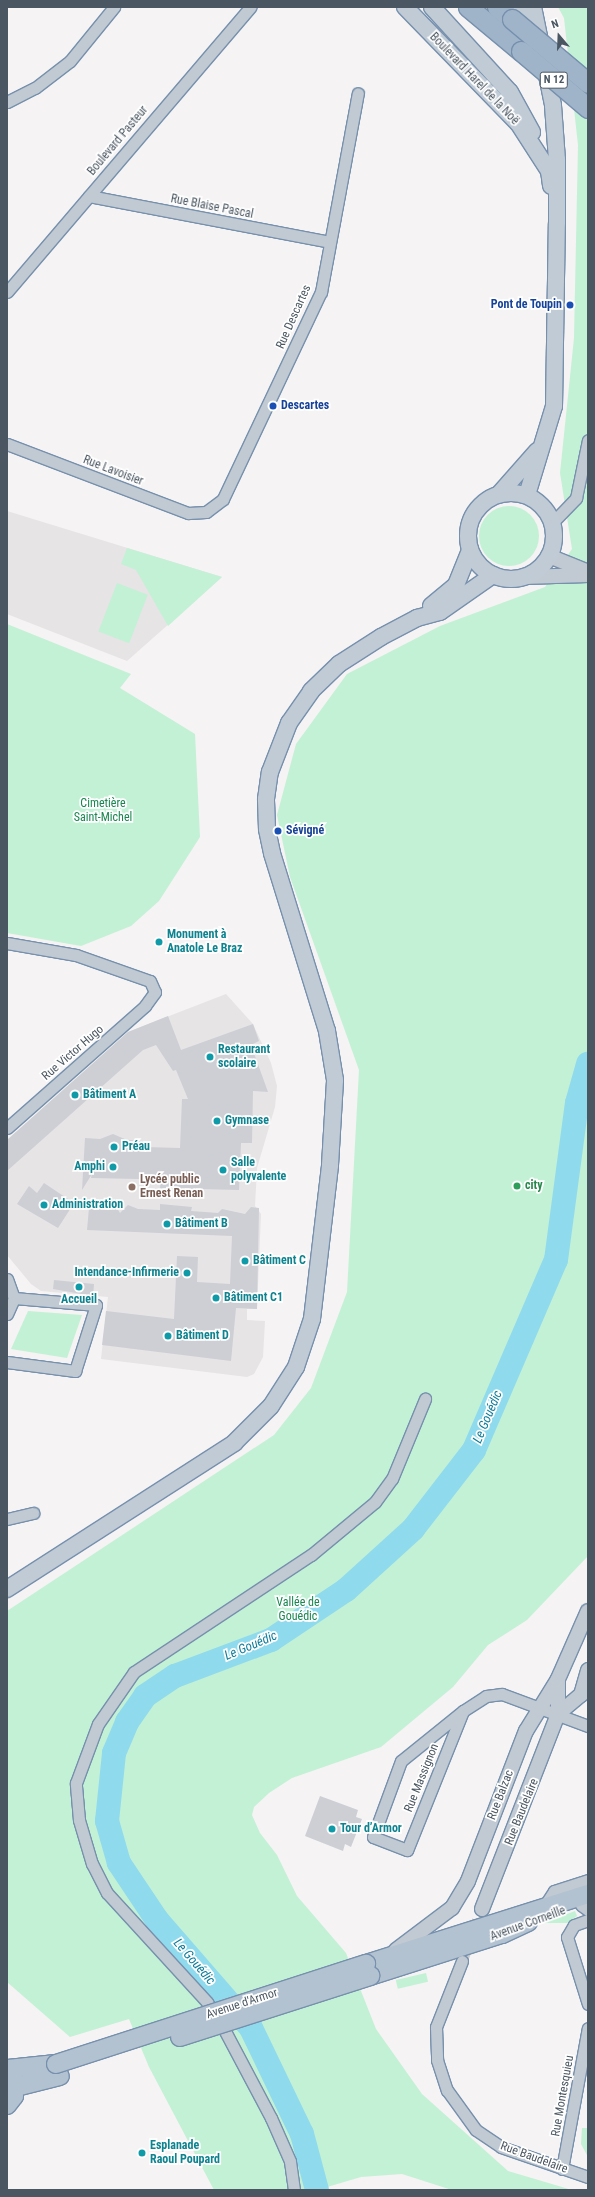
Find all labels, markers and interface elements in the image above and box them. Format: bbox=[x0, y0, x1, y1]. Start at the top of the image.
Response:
north arrow bbox=[539, 16, 579, 56]
text: N bbox=[550, 17, 560, 31]
street label: Boulevard Harel de la Noë bbox=[426, 30, 522, 128]
road number: N 12 bbox=[539, 71, 569, 89]
street label: Boulevard Pasteur bbox=[85, 103, 151, 179]
street label: Rue Blaise Pascal bbox=[169, 192, 255, 222]
street label: Rue Descartes bbox=[274, 283, 314, 351]
place label: Pont de Toupin bbox=[490, 298, 562, 312]
marker: Pont de Toupin bbox=[565, 300, 575, 310]
place label: Descartes bbox=[281, 399, 329, 413]
marker: Descartes bbox=[268, 401, 278, 411]
street label: Rue Lavoisier bbox=[81, 453, 145, 489]
park label: Cimetière Saint-Michel bbox=[74, 797, 132, 825]
place label: Sévigné bbox=[286, 824, 324, 838]
marker: Sévigné bbox=[273, 826, 283, 836]
place label: Monument à Anatole Le Braz bbox=[167, 928, 242, 956]
marker: Monument à Anatole Le Braz bbox=[154, 937, 164, 947]
street label: Rue Victor Hugo bbox=[39, 1022, 107, 1084]
place label: Restaurant scolaire bbox=[218, 1043, 270, 1071]
marker: Restaurant scolaire bbox=[205, 1052, 215, 1062]
place label: Bâtiment A bbox=[83, 1088, 136, 1102]
marker: Bâtiment A bbox=[70, 1090, 80, 1100]
place label: Gymnase bbox=[225, 1114, 269, 1128]
marker: Gymnase bbox=[212, 1116, 222, 1126]
place label: Préau bbox=[122, 1140, 150, 1154]
marker: Préau bbox=[109, 1142, 119, 1152]
place label: Salle polyvalente bbox=[231, 1156, 286, 1184]
place label: Amphi bbox=[74, 1160, 105, 1174]
marker: Amphi bbox=[108, 1162, 118, 1172]
marker: Salle polyvalente bbox=[218, 1165, 228, 1175]
place label: Lycée public Ernest Renan bbox=[140, 1173, 203, 1201]
place label: city bbox=[525, 1179, 543, 1193]
marker: city bbox=[512, 1181, 522, 1191]
marker: Lycée public Ernest Renan bbox=[127, 1182, 137, 1192]
place label: Administration bbox=[52, 1198, 123, 1212]
marker: Administration bbox=[39, 1200, 49, 1210]
place label: Bâtiment B bbox=[175, 1217, 228, 1231]
marker: Bâtiment B bbox=[162, 1219, 172, 1229]
place label: Bâtiment C bbox=[253, 1254, 306, 1268]
marker: Bâtiment C bbox=[240, 1256, 250, 1266]
place label: Intendance-Infirmerie bbox=[74, 1266, 179, 1280]
marker: Intendance-Infirmerie bbox=[182, 1268, 192, 1278]
marker: Accueil bbox=[74, 1282, 84, 1292]
place label: Bâtiment C1 bbox=[224, 1291, 283, 1305]
place label: Accueil bbox=[61, 1293, 97, 1307]
marker: Bâtiment C1 bbox=[211, 1293, 221, 1303]
place label: Bâtiment D bbox=[176, 1329, 229, 1343]
marker: Bâtiment D bbox=[163, 1331, 173, 1341]
water label: Le Gouédic bbox=[470, 1388, 506, 1446]
park label: Vallée de Gouédic bbox=[276, 1596, 320, 1624]
water label: Le Gouédic bbox=[222, 1628, 280, 1664]
street label: Rue Massignon bbox=[402, 1742, 442, 1814]
street label: Rue Balzac bbox=[485, 1768, 517, 1822]
street label: Rue Baudelaire bbox=[502, 1777, 542, 1847]
place label: Tour d’Armor bbox=[340, 1822, 402, 1836]
marker: Tour d’Armor bbox=[327, 1824, 337, 1834]
street label: Avenue Corneille bbox=[488, 1904, 568, 1944]
water label: Le Gouédic bbox=[170, 1936, 218, 1988]
street label: Avenue d'Armor bbox=[205, 1986, 279, 2022]
street label: Rue Montesquieu bbox=[549, 2054, 577, 2138]
place label: Esplanade Raoul Poupard bbox=[150, 2139, 220, 2167]
street label: Rue Baudelaire bbox=[498, 2139, 570, 2177]
marker: Esplanade Raoul Poupard bbox=[137, 2148, 147, 2158]

